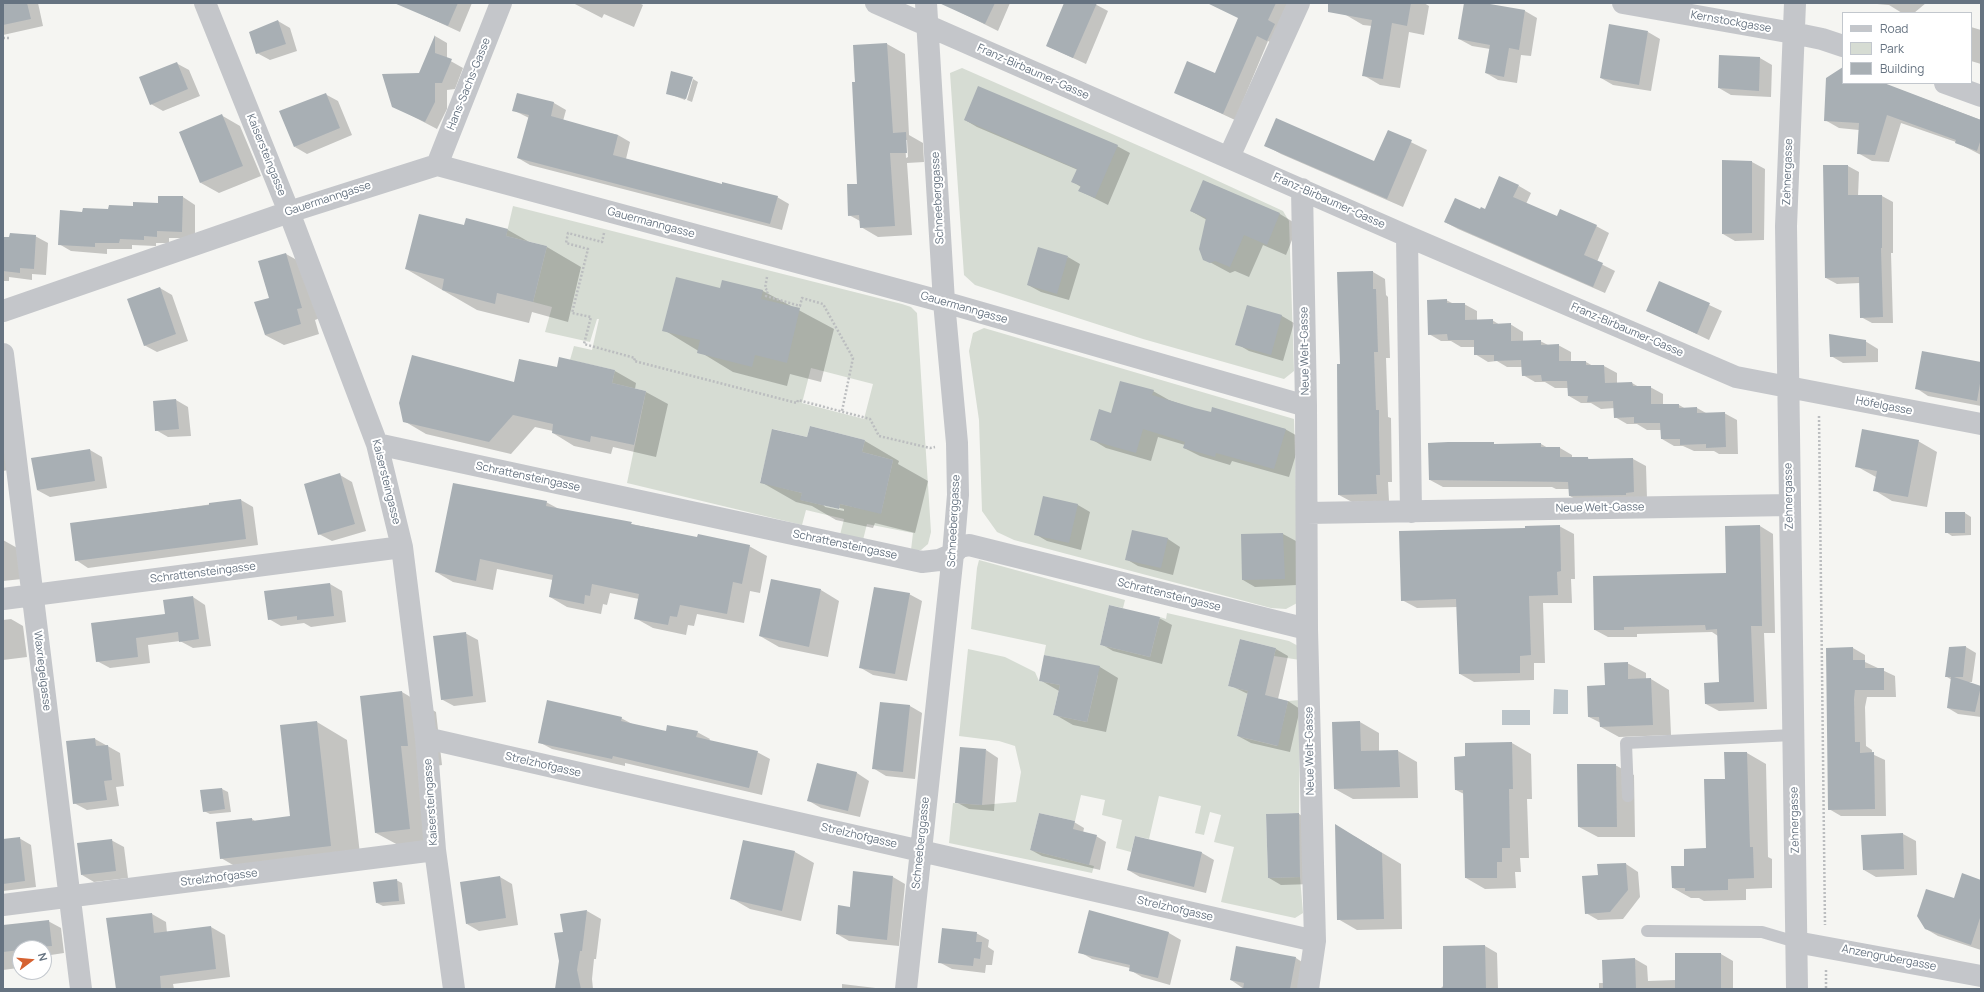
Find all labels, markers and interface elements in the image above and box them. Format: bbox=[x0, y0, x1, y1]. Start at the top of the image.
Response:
street label: Kernstockgasse bbox=[1690, 8, 1772, 36]
legend bbox=[1842, 12, 1972, 84]
text: Road bbox=[1880, 20, 1908, 37]
street label: Hans-Sachs-Gasse bbox=[444, 36, 494, 132]
text: Park bbox=[1880, 40, 1904, 57]
street label: Franz-Birbaumer-Gasse bbox=[975, 41, 1091, 103]
text: Building bbox=[1880, 60, 1924, 77]
street label: Kaisersteingasse bbox=[244, 112, 288, 198]
street label: Zehnergasse bbox=[1780, 138, 1796, 206]
street label: Schneeberggasse bbox=[929, 151, 947, 245]
street label: Franz-Birbaumer-Gasse bbox=[1271, 170, 1387, 232]
street label: Gauermanngasse bbox=[283, 179, 373, 219]
street label: Gauermanngasse bbox=[606, 205, 696, 241]
street label: Gauermanngasse bbox=[919, 289, 1009, 327]
street label: Franz-Birbaumer-Gasse bbox=[1569, 300, 1685, 360]
street label: Neue Welt-Gasse bbox=[1298, 307, 1312, 395]
street label: Höfelgasse bbox=[1855, 394, 1913, 418]
street label: Kaisersteingasse bbox=[369, 438, 403, 526]
street label: Schrattensteingasse bbox=[475, 459, 581, 495]
street label: Zehnergasse bbox=[1782, 462, 1796, 530]
street label: Schneeberggasse bbox=[945, 474, 963, 568]
street label: Neue Welt-Gasse bbox=[1556, 501, 1644, 515]
street label: Schrattensteingasse bbox=[792, 527, 898, 563]
street label: Schrattensteingasse bbox=[149, 560, 257, 586]
street label: Schrattensteingasse bbox=[1116, 576, 1222, 614]
street label: Waxriegelgasse bbox=[31, 630, 53, 712]
street label: Neue Welt-Gasse bbox=[1303, 707, 1317, 795]
street label: Strelzhofgasse bbox=[504, 750, 582, 780]
street label: Kaisersteingasse bbox=[421, 758, 441, 846]
street label: Zehnergasse bbox=[1788, 786, 1802, 854]
street label: Schneeberggasse bbox=[910, 796, 932, 890]
street label: Strelzhofgasse bbox=[820, 821, 898, 851]
street label: Strelzhofgasse bbox=[180, 867, 258, 889]
street label: Strelzhofgasse bbox=[1136, 894, 1214, 924]
north arrow bbox=[12, 940, 52, 980]
street label: Anzengrubergasse bbox=[1841, 942, 1937, 974]
text: N bbox=[35, 951, 51, 963]

